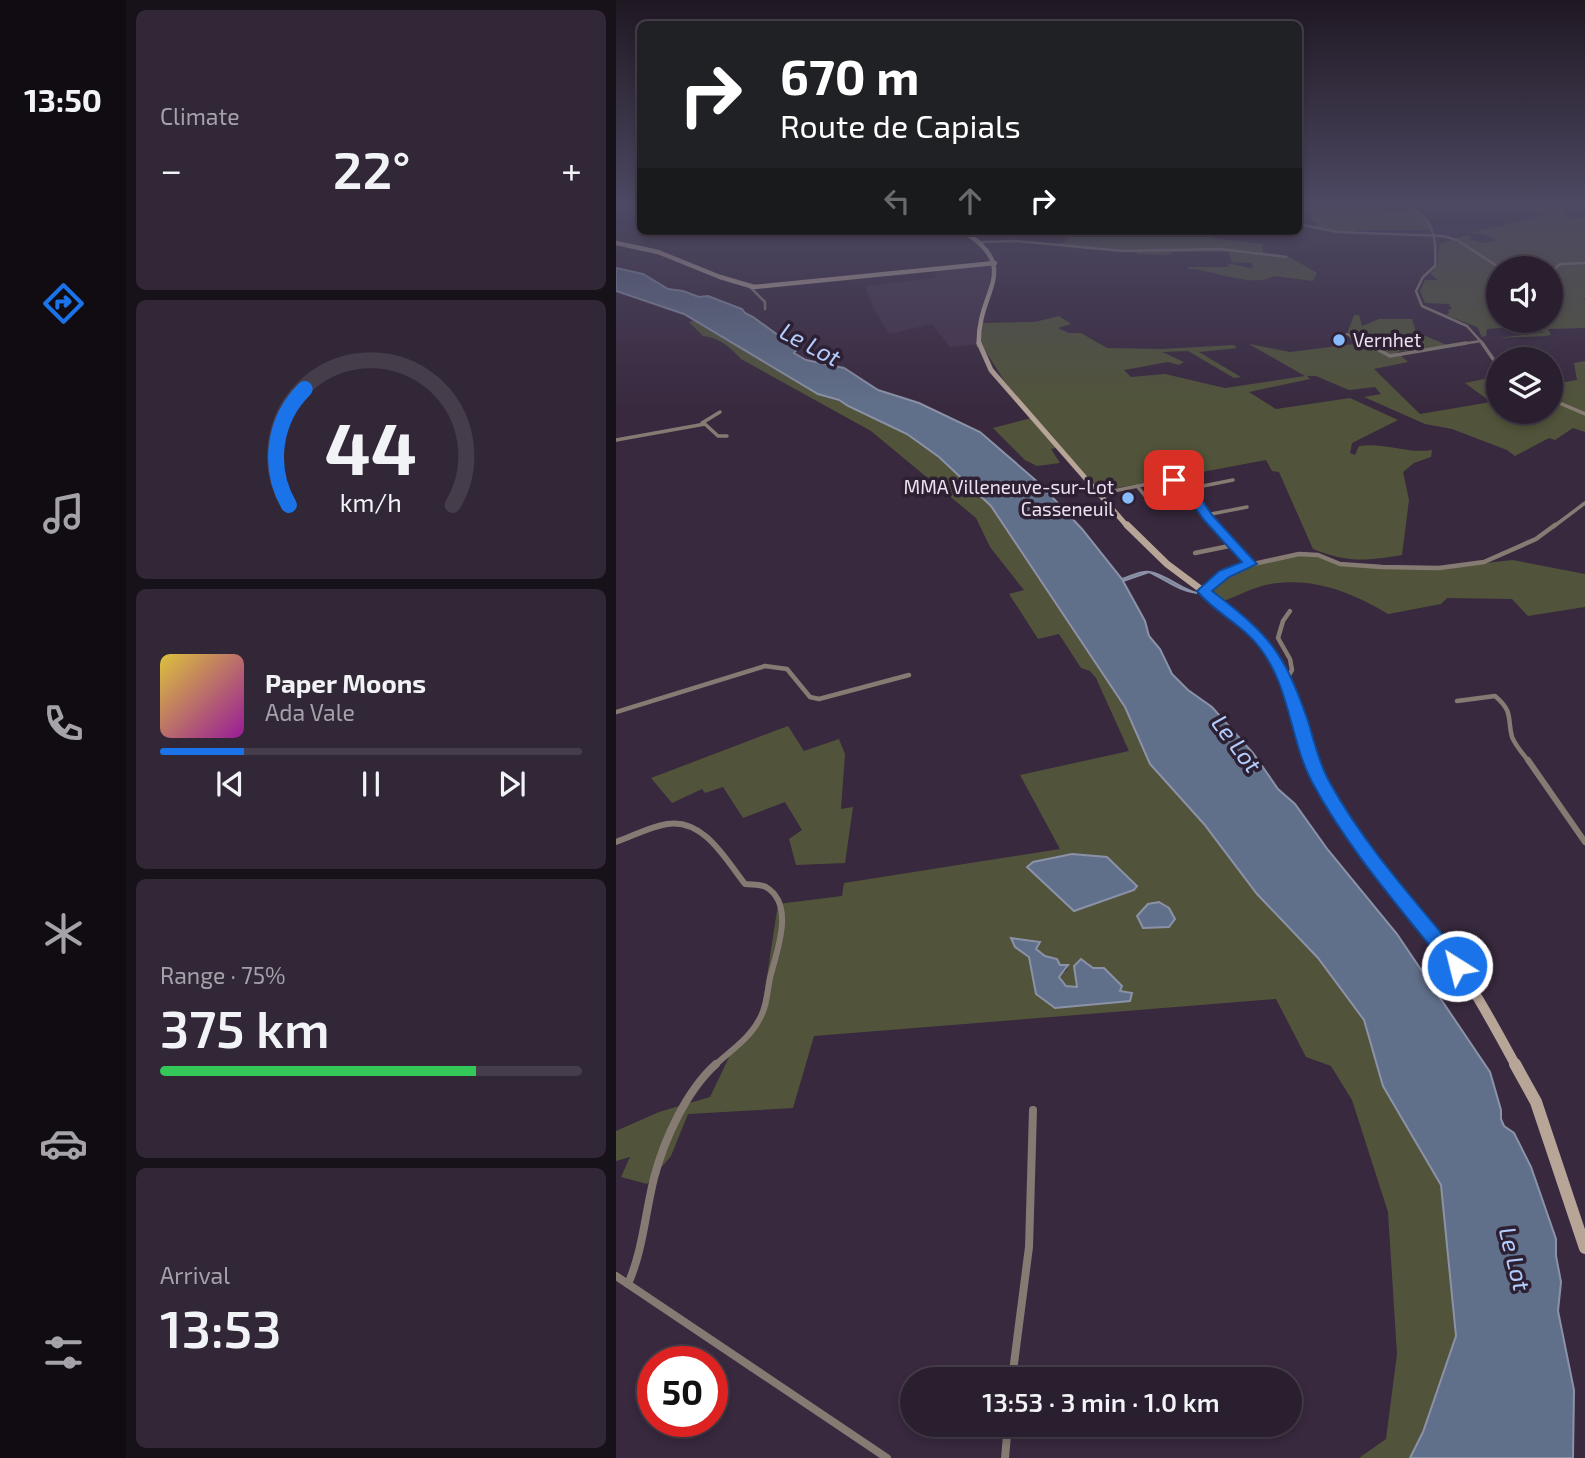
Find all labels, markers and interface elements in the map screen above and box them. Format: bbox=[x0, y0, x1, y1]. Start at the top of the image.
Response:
text: 670 m bbox=[780, 46, 919, 105]
icon: right bbox=[665, 49, 756, 140]
text: 13:50 bbox=[24, 80, 102, 118]
text: Climate bbox=[160, 102, 240, 130]
text: Route de Capials bbox=[780, 106, 1021, 144]
text: 22° bbox=[333, 137, 411, 199]
text: − bbox=[160, 146, 182, 192]
text: + bbox=[561, 146, 582, 192]
icon: left bbox=[878, 182, 916, 220]
icon: ahead bbox=[951, 182, 989, 220]
icon: right bbox=[1024, 182, 1062, 220]
map controls bbox=[1486, 256, 1563, 424]
button: sound bbox=[1486, 256, 1563, 333]
icon: directions bbox=[39, 279, 88, 328]
water label: Le Lot bbox=[775, 316, 847, 372]
place label: Vernhet bbox=[1353, 328, 1421, 351]
marker: Vernhet bbox=[1331, 332, 1347, 348]
button: layers bbox=[1486, 347, 1563, 424]
text: 44 bbox=[325, 403, 417, 491]
pin bbox=[1144, 450, 1204, 510]
icon: arrive bbox=[1155, 461, 1193, 499]
place label: MMA Villeneuve-sur-Lot Casseneuil bbox=[903, 475, 1114, 520]
text: km/h bbox=[340, 487, 402, 517]
icon: music bbox=[39, 489, 88, 538]
marker: MMA Villeneuve-sur-Lot Casseneuil bbox=[1120, 490, 1136, 506]
text: Paper Moons bbox=[265, 667, 426, 698]
text: Ada Vale bbox=[265, 698, 355, 726]
icon: phone bbox=[39, 699, 88, 748]
water label: Le Lot bbox=[1206, 708, 1269, 778]
icon: previous bbox=[211, 765, 249, 803]
icon: pause bbox=[352, 765, 390, 803]
icon: next bbox=[493, 765, 531, 803]
icon: climate bbox=[39, 909, 88, 958]
position arrow bbox=[1420, 929, 1494, 1003]
text: Range · 75% bbox=[160, 961, 286, 989]
text: 375 km bbox=[160, 996, 330, 1058]
icon: car bbox=[39, 1119, 88, 1168]
water label: Le Lot bbox=[1494, 1224, 1538, 1295]
text: Arrival bbox=[160, 1261, 230, 1289]
text: 13:53 bbox=[160, 1296, 281, 1358]
icon: filters bbox=[39, 1328, 88, 1377]
speed limit sign: 50 bbox=[637, 1346, 728, 1437]
text: 13:53 · 3 min · 1.0 km bbox=[982, 1386, 1220, 1417]

